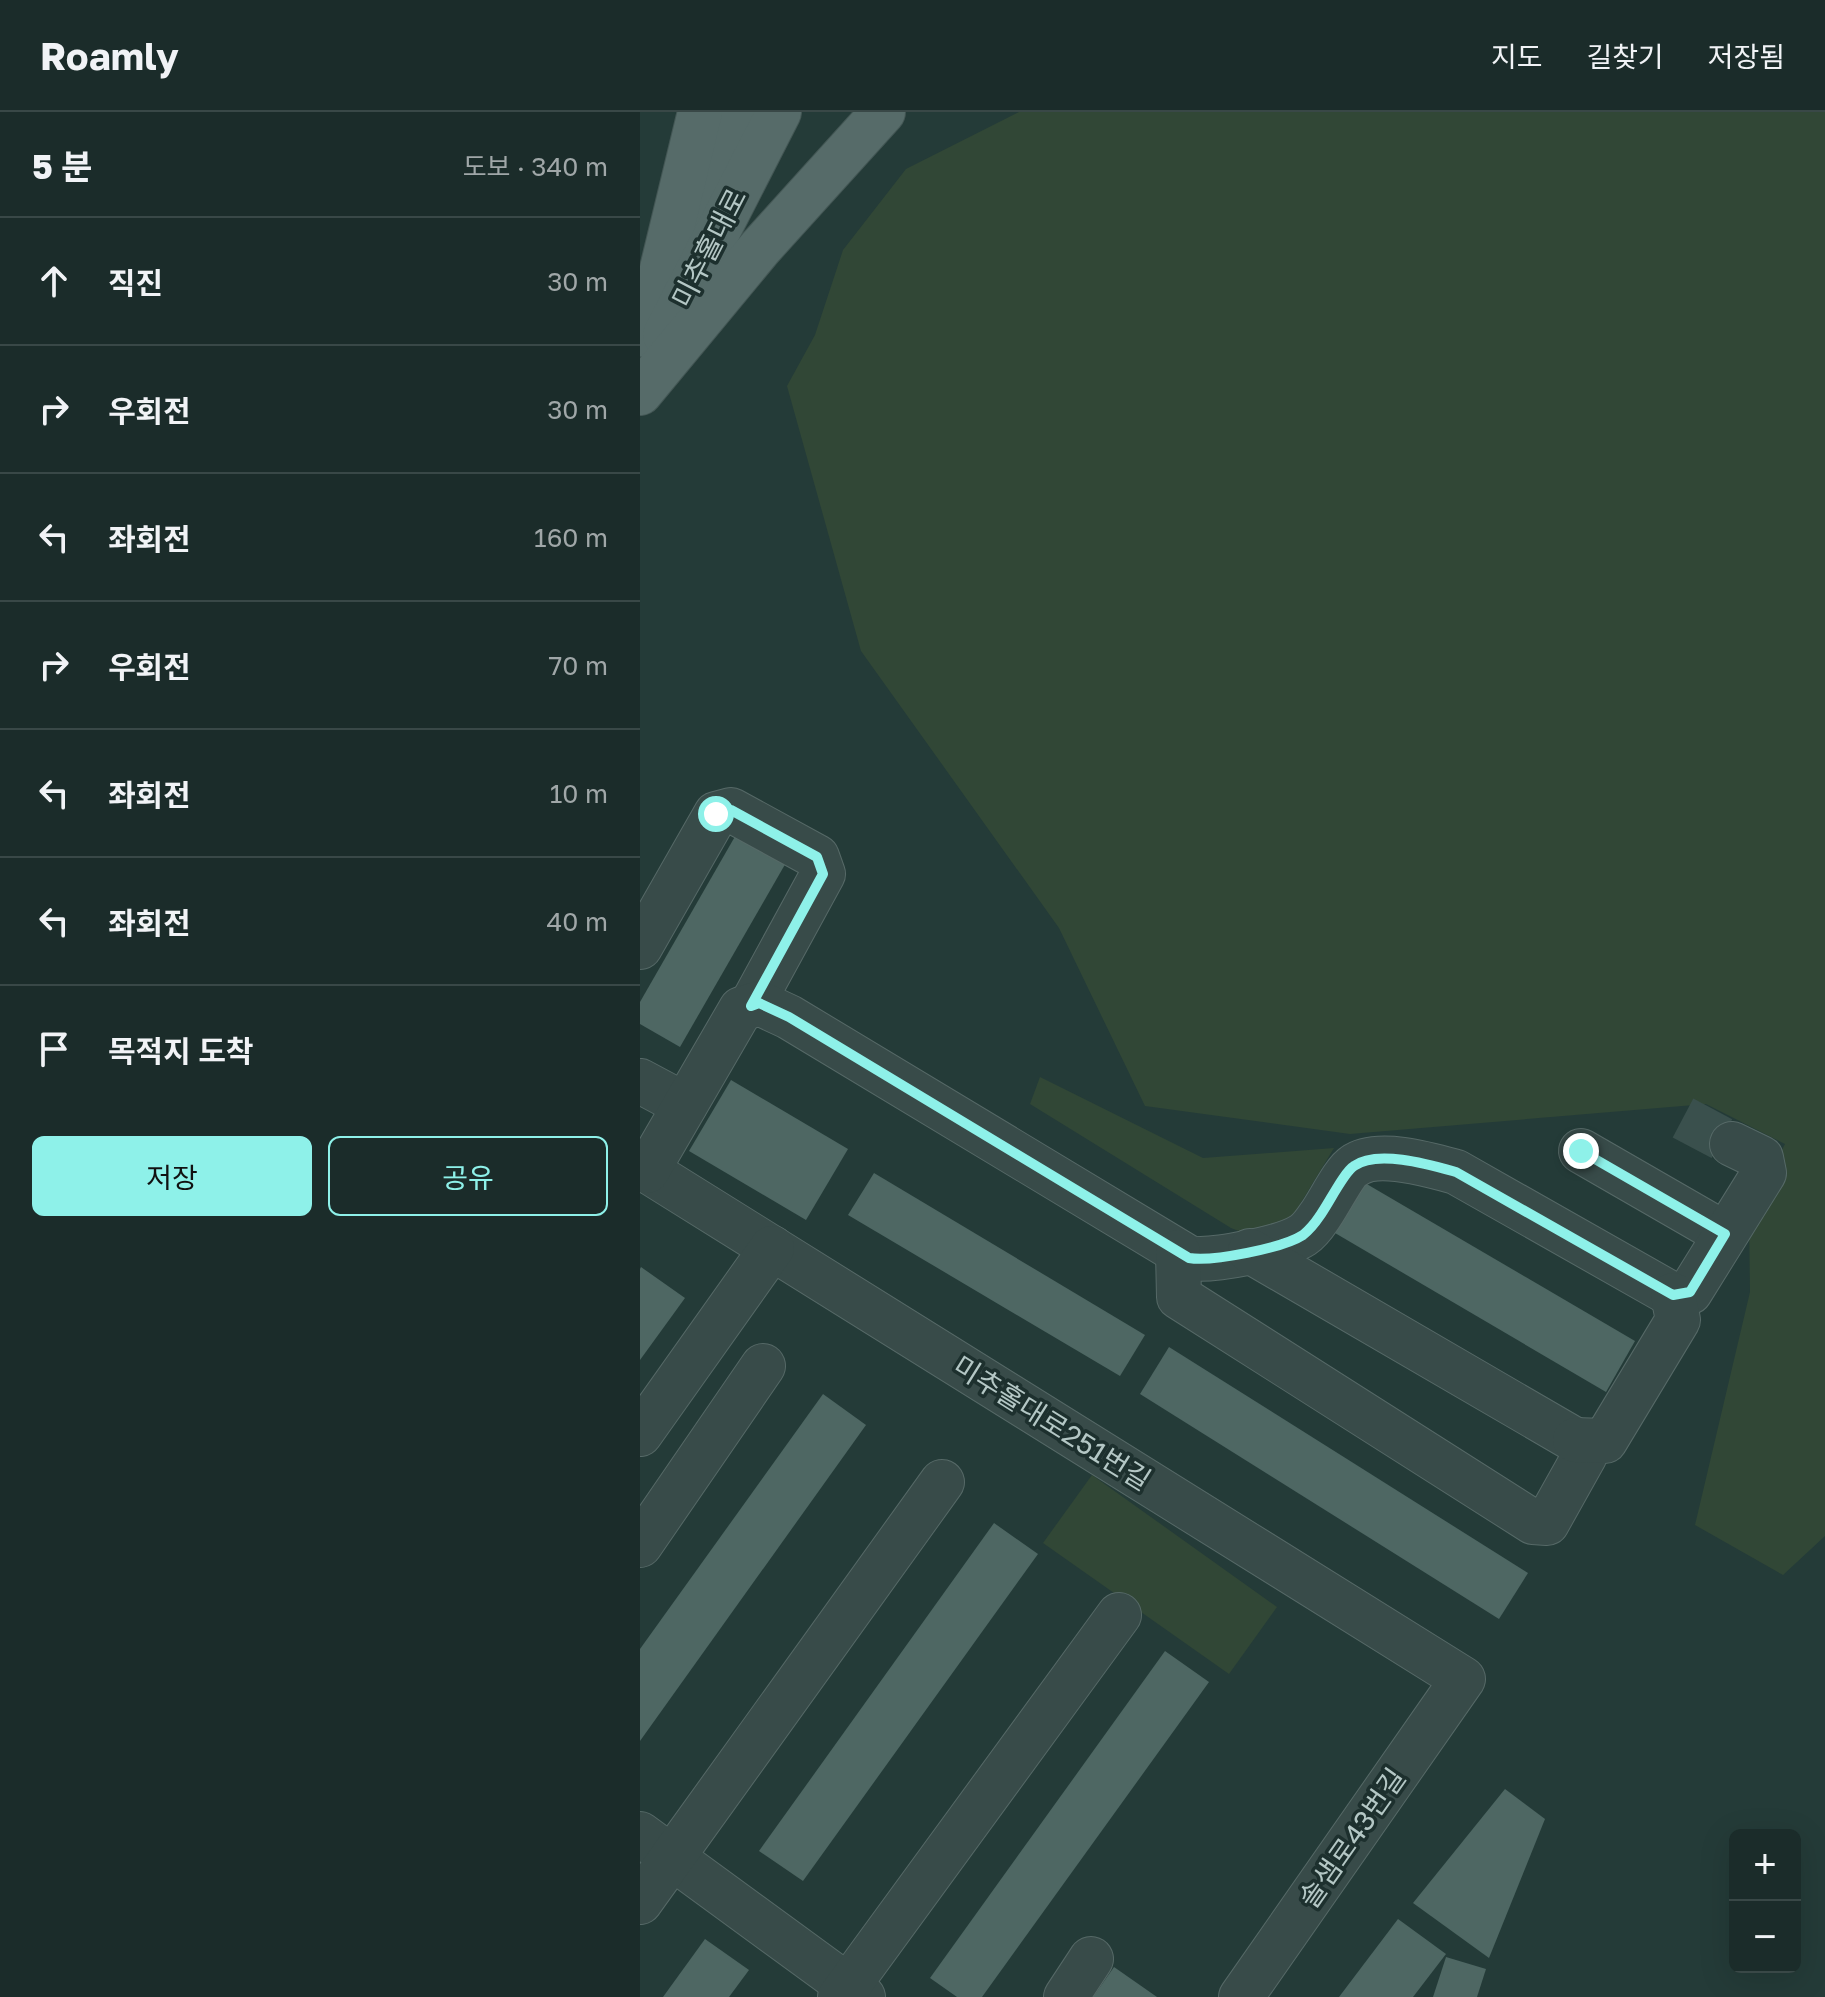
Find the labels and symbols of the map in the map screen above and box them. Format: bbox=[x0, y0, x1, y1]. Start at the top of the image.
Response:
street label: 미추홀대로 bbox=[665, 183, 752, 313]
route start bbox=[698, 796, 734, 832]
route end bbox=[1563, 1133, 1599, 1169]
street label: 미추홀대로251번길 bbox=[948, 1349, 1157, 1497]
street label: 솔샘로43번길 bbox=[1292, 1762, 1412, 1914]

